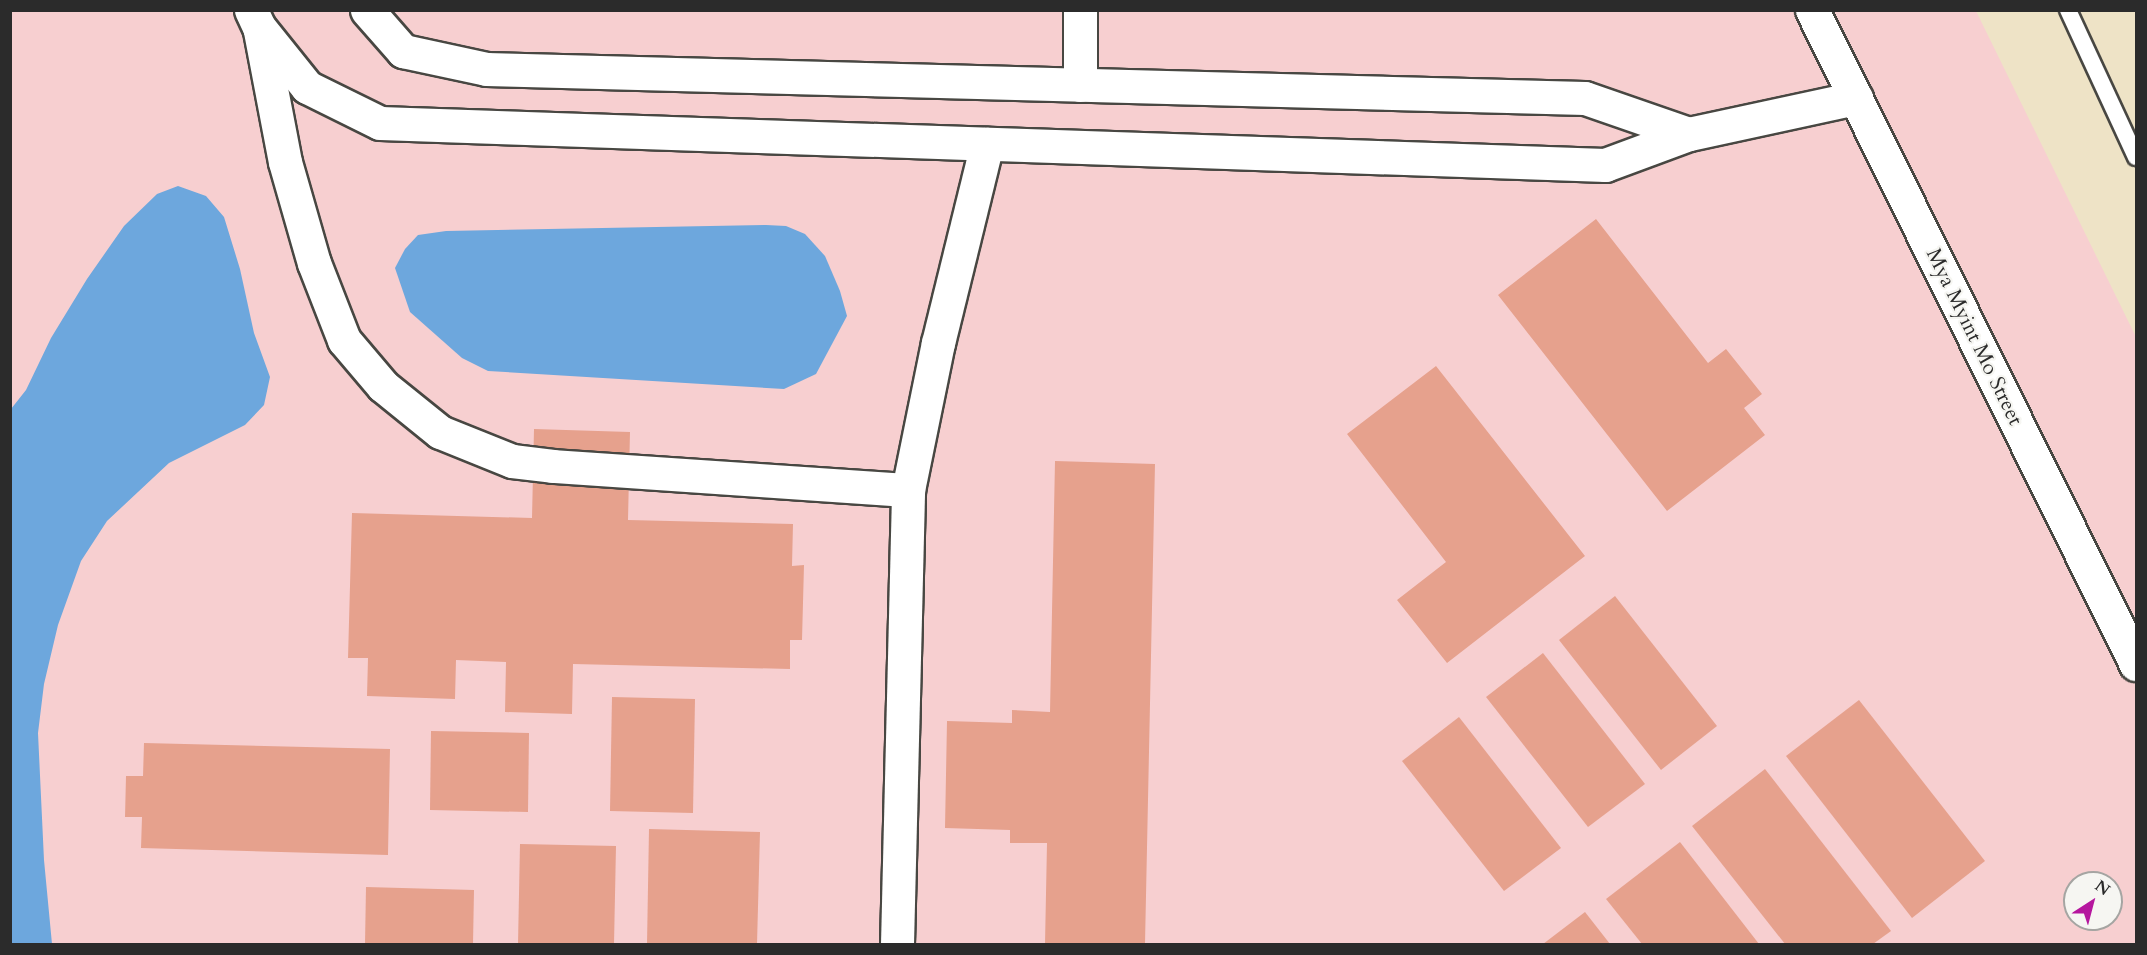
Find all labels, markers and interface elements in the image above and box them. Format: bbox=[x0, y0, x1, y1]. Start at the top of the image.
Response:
street label: Mya Myint Mo Street bbox=[1920, 244, 2028, 430]
north arrow bbox=[2063, 871, 2123, 931]
text: N bbox=[2090, 875, 2114, 901]

